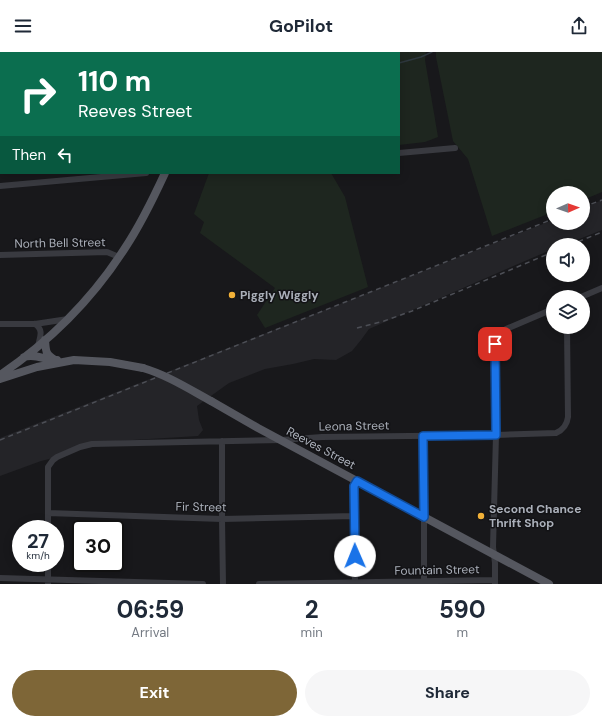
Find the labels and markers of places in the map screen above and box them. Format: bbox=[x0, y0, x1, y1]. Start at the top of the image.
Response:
place label: Piggly Wiggly bbox=[240, 287, 319, 303]
marker: Piggly Wiggly bbox=[227, 290, 237, 300]
pin bbox=[478, 327, 512, 361]
place label: Second Chance Thrift Shop bbox=[489, 501, 581, 531]
marker: Second Chance Thrift Shop bbox=[476, 511, 486, 521]

